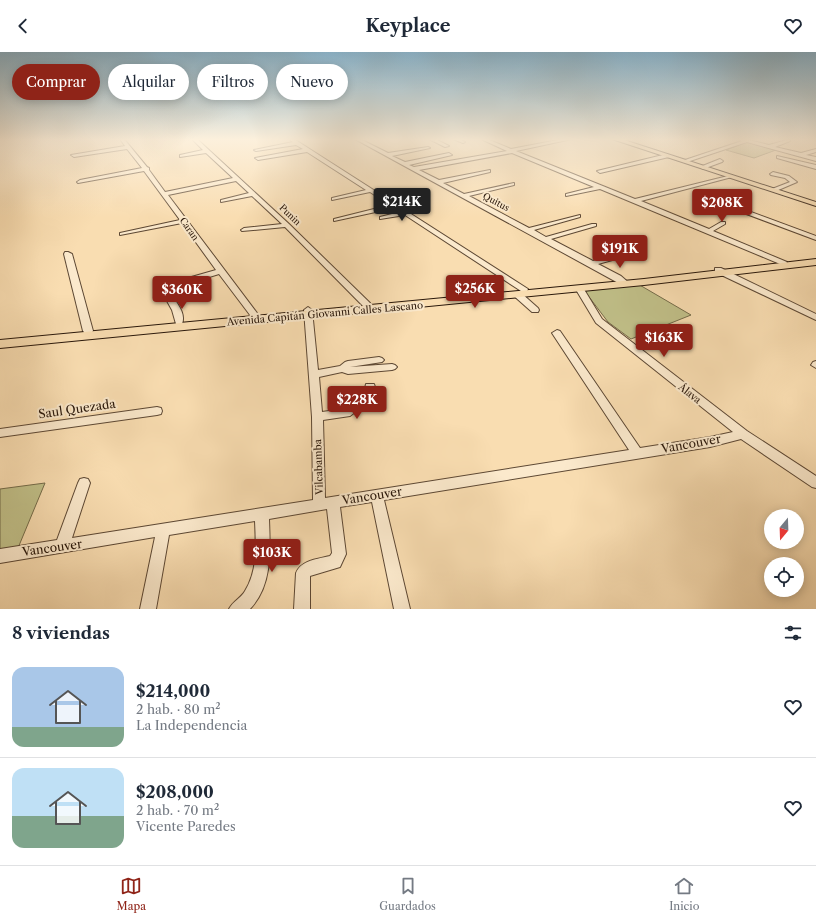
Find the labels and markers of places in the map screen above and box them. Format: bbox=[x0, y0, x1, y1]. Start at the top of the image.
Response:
pin: $214K bbox=[374, 188, 430, 222]
pin: $208K bbox=[694, 189, 750, 223]
pin: $191K bbox=[592, 235, 648, 269]
pin: $256K bbox=[447, 275, 503, 309]
pin: $360K bbox=[154, 276, 210, 310]
pin: $163K bbox=[636, 324, 692, 358]
pin: $228K bbox=[329, 386, 385, 420]
pin: $103K bbox=[244, 539, 300, 573]

